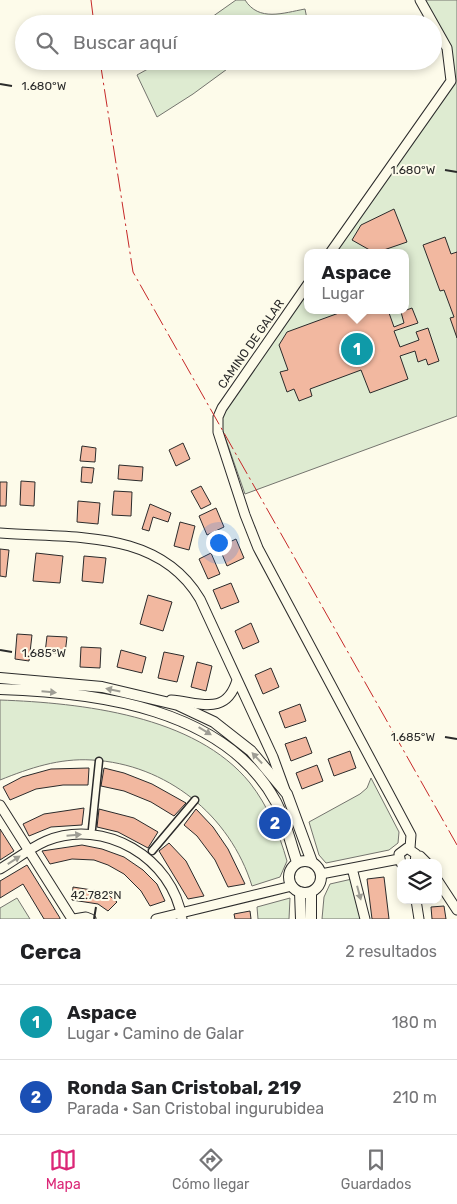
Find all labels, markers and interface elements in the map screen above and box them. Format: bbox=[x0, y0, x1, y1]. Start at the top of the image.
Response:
search box bbox=[15, 15, 442, 70]
icon: search bbox=[33, 29, 61, 57]
text: Buscar aquí bbox=[73, 31, 177, 54]
text: 1.680°W bbox=[22, 79, 67, 93]
text: 1.680°W bbox=[391, 163, 436, 177]
popup bbox=[304, 249, 409, 314]
text: Aspace bbox=[322, 261, 391, 284]
text: Lugar bbox=[322, 284, 364, 303]
street label: CAMINO DE GALAR bbox=[215, 297, 287, 391]
pin: 1 bbox=[341, 330, 373, 368]
your location bbox=[206, 530, 232, 556]
text: 1.685°W bbox=[22, 646, 67, 660]
one-way arrow bbox=[106, 686, 121, 694]
one-way arrow bbox=[41, 688, 57, 696]
one-way arrow bbox=[199, 727, 212, 736]
text: 1.685°W bbox=[391, 730, 436, 744]
one-way arrow bbox=[251, 753, 263, 765]
pin: 2 bbox=[259, 804, 291, 842]
one-way arrow bbox=[67, 831, 83, 839]
one-way arrow bbox=[8, 855, 21, 864]
map controls bbox=[397, 859, 442, 904]
button: layers bbox=[397, 859, 442, 904]
one-way arrow bbox=[356, 886, 364, 901]
text: 42.782°N bbox=[71, 888, 122, 902]
text: Cerca bbox=[20, 939, 81, 964]
text: 2 resultados bbox=[345, 942, 437, 961]
text: Aspace bbox=[67, 1001, 137, 1024]
text: 1 bbox=[32, 1013, 40, 1032]
text: 180 m bbox=[392, 1013, 437, 1032]
text: Lugar · Camino de Galar bbox=[67, 1024, 244, 1043]
text: Ronda San Cristobal, 219 bbox=[67, 1076, 301, 1099]
text: 2 bbox=[31, 1088, 41, 1107]
text: 210 m bbox=[392, 1088, 437, 1107]
text: Parada · San Cristobal ingurubidea bbox=[67, 1099, 324, 1118]
tab: Mapa bbox=[46, 1146, 81, 1193]
tab: Cómo llegar bbox=[172, 1146, 249, 1193]
tab: Guardados bbox=[341, 1146, 411, 1193]

